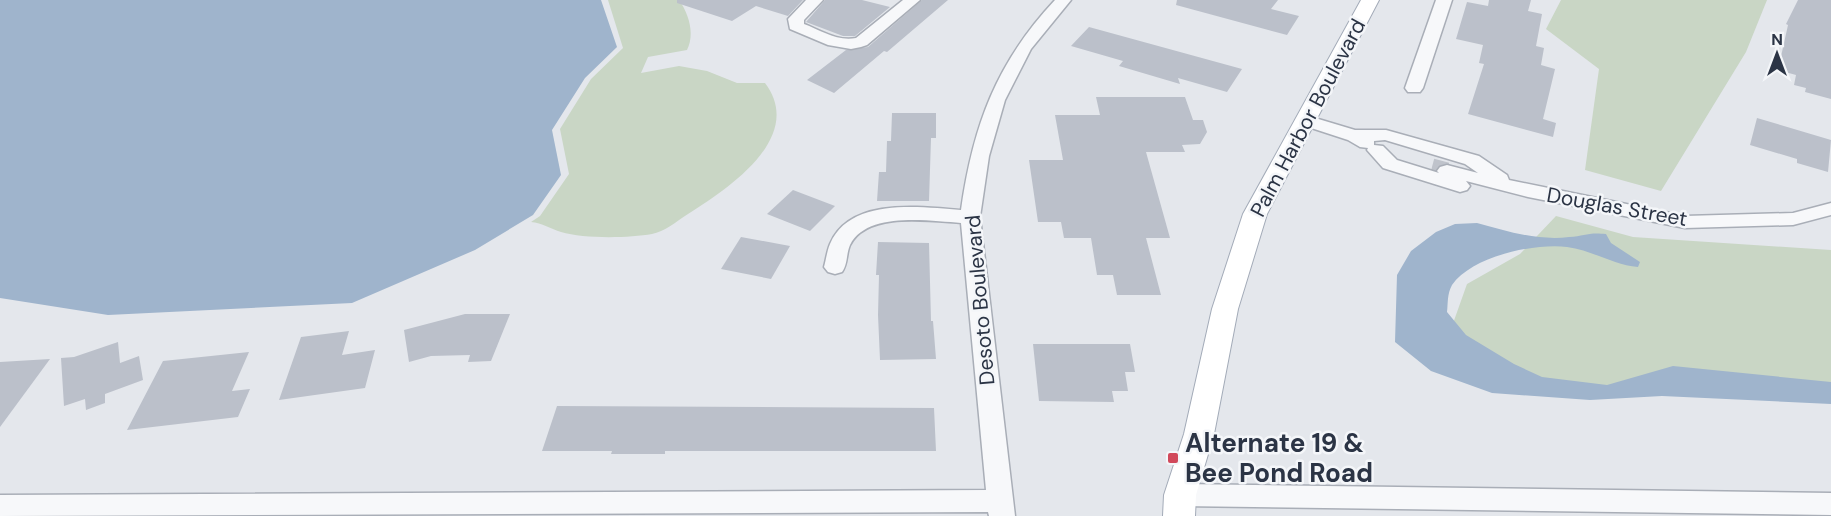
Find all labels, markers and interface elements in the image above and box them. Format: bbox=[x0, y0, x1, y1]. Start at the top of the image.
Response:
street label: Palm Harbor Boulevard bbox=[1244, 14, 1372, 222]
north arrow bbox=[1747, 24, 1807, 84]
text: N bbox=[1771, 29, 1783, 50]
street label: Douglas Street bbox=[1544, 181, 1690, 233]
street label: Desoto Boulevard bbox=[959, 214, 1001, 386]
place label: Alternate 19 & Bee Pond Road bbox=[1185, 426, 1373, 490]
marker: Alternate 19 & Bee Pond Road bbox=[1166, 451, 1180, 465]

